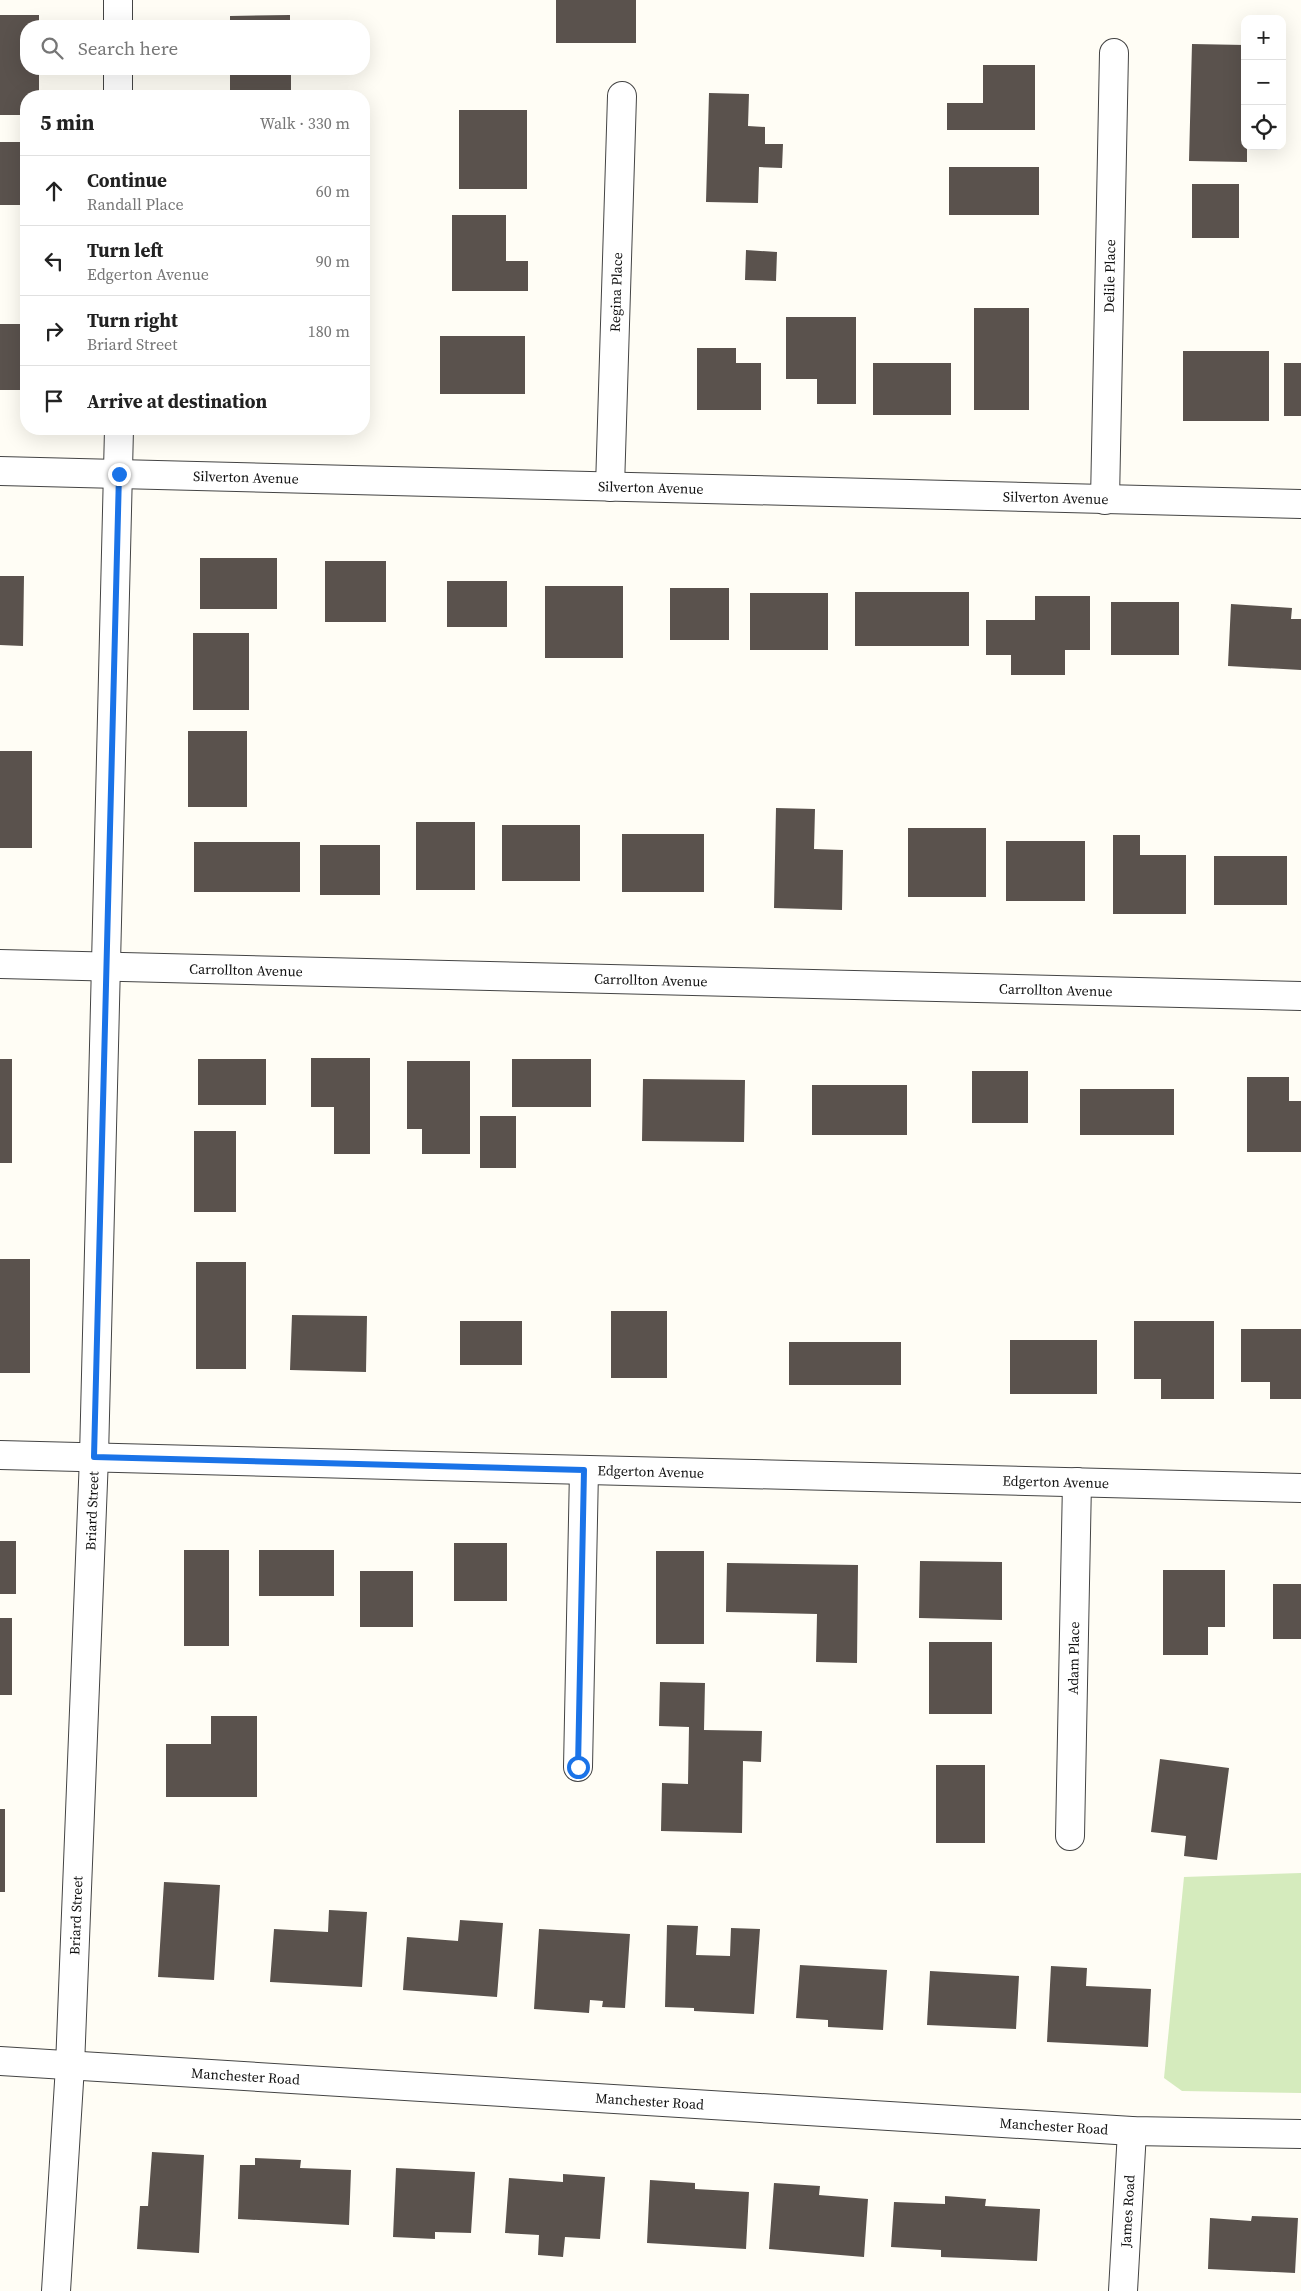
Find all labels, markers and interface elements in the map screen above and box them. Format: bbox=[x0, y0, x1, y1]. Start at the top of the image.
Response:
map controls bbox=[1241, 15, 1286, 150]
button: + bbox=[1241, 15, 1286, 60]
search box bbox=[20, 20, 370, 75]
icon: search bbox=[38, 34, 66, 62]
text: Search here bbox=[78, 35, 178, 61]
button: − bbox=[1241, 60, 1286, 105]
button: locate bbox=[1241, 105, 1286, 150]
text: 5 min bbox=[40, 108, 95, 137]
text: Walk · 330 m bbox=[260, 112, 350, 134]
text: Continue bbox=[87, 167, 167, 193]
icon: ahead bbox=[40, 177, 68, 205]
text: 60 m bbox=[316, 180, 350, 202]
text: Randall Place bbox=[87, 193, 184, 215]
text: Turn left bbox=[87, 237, 163, 263]
street label: Delile Place bbox=[1099, 239, 1120, 313]
icon: left bbox=[40, 247, 68, 275]
text: 90 m bbox=[316, 250, 350, 272]
street label: Regina Place bbox=[605, 252, 627, 332]
text: Edgerton Avenue bbox=[87, 263, 209, 285]
text: Turn right bbox=[87, 307, 178, 333]
icon: right bbox=[40, 317, 68, 345]
text: 180 m bbox=[308, 320, 350, 342]
text: Briard Street bbox=[87, 333, 177, 355]
icon: arrive bbox=[40, 387, 68, 415]
text: Arrive at destination bbox=[87, 388, 267, 414]
route end bbox=[108, 463, 131, 486]
street label: Silverton Avenue bbox=[193, 466, 299, 489]
street label: Silverton Avenue bbox=[598, 476, 704, 499]
street label: Silverton Avenue bbox=[1003, 486, 1109, 509]
street label: Carrollton Avenue bbox=[189, 959, 303, 981]
street label: Carrollton Avenue bbox=[594, 969, 708, 991]
street label: Carrollton Avenue bbox=[999, 979, 1113, 1001]
street label: Edgerton Avenue bbox=[597, 1460, 704, 1483]
street label: Briard Street bbox=[80, 1470, 103, 1551]
street label: Edgerton Avenue bbox=[1002, 1470, 1109, 1493]
street label: Adam Place bbox=[1063, 1621, 1084, 1695]
route start bbox=[567, 1756, 590, 1779]
street label: Briard Street bbox=[64, 1875, 87, 1956]
street label: Manchester Road bbox=[191, 2063, 301, 2090]
street label: Manchester Road bbox=[595, 2088, 705, 2115]
street label: Manchester Road bbox=[999, 2113, 1109, 2140]
street label: James Road bbox=[1115, 2174, 1140, 2249]

